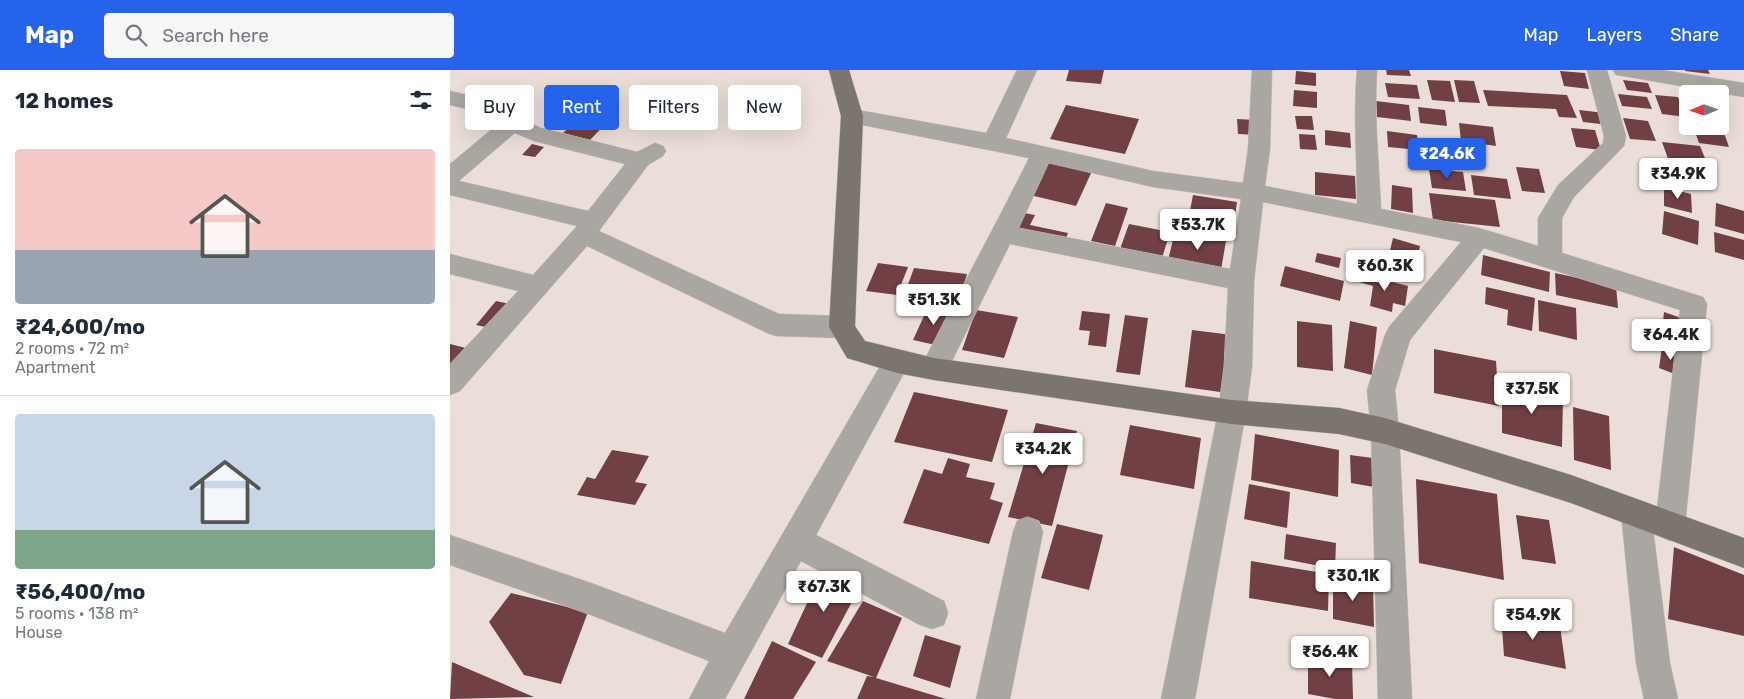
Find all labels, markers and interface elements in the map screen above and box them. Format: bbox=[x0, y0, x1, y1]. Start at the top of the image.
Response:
search box bbox=[104, 13, 454, 58]
text: Map bbox=[25, 21, 74, 49]
icon: search bbox=[122, 21, 150, 49]
text: Search here bbox=[162, 24, 269, 47]
text: Map bbox=[1524, 24, 1559, 46]
text: Layers bbox=[1587, 24, 1642, 46]
text: Share bbox=[1670, 24, 1719, 46]
chip: Buy bbox=[465, 85, 534, 130]
chip: Rent bbox=[544, 85, 619, 130]
chip: Filters bbox=[629, 85, 718, 130]
chip: New bbox=[728, 85, 801, 130]
north arrow bbox=[1679, 85, 1729, 135]
map controls bbox=[1679, 85, 1729, 135]
icon: filters bbox=[407, 86, 435, 114]
text: 12 homes bbox=[15, 88, 113, 113]
pin: ₹24.6K bbox=[1406, 138, 1488, 180]
text: ₹24.6K bbox=[1419, 144, 1475, 163]
pin: ₹34.9K bbox=[1637, 158, 1719, 200]
text: ₹34.9K bbox=[1650, 164, 1706, 183]
icon: home bbox=[180, 181, 270, 271]
pin: ₹53.7K bbox=[1157, 208, 1239, 251]
text: ₹53.7K bbox=[1171, 215, 1225, 234]
pin: ₹60.3K bbox=[1344, 250, 1426, 292]
text: ₹60.3K bbox=[1357, 256, 1413, 275]
pin: ₹51.3K bbox=[893, 284, 975, 326]
text: ₹51.3K bbox=[907, 290, 961, 309]
text: ₹24,600/mo bbox=[15, 314, 145, 339]
pin: ₹64.4K bbox=[1630, 318, 1712, 361]
text: ₹64.4K bbox=[1643, 325, 1699, 344]
text: 2 rooms · 72 m² bbox=[15, 339, 129, 358]
text: Apartment bbox=[15, 358, 95, 377]
pin: ₹37.5K bbox=[1491, 372, 1573, 415]
text: ₹37.5K bbox=[1505, 379, 1559, 398]
pin: ₹34.2K bbox=[1002, 432, 1084, 475]
text: ₹34.2K bbox=[1015, 439, 1071, 458]
icon: home bbox=[180, 447, 270, 537]
pin: ₹30.1K bbox=[1312, 560, 1394, 602]
text: ₹30.1K bbox=[1327, 566, 1379, 585]
pin: ₹67.3K bbox=[783, 570, 865, 613]
text: ₹67.3K bbox=[797, 577, 851, 596]
text: ₹56,400/mo bbox=[15, 579, 145, 604]
pin: ₹54.9K bbox=[1492, 598, 1574, 641]
text: 5 rooms · 138 m² bbox=[15, 604, 138, 623]
text: ₹54.9K bbox=[1505, 605, 1561, 624]
text: House bbox=[15, 623, 62, 642]
pin: ₹56.4K bbox=[1289, 636, 1371, 678]
text: ₹56.4K bbox=[1302, 642, 1358, 661]

